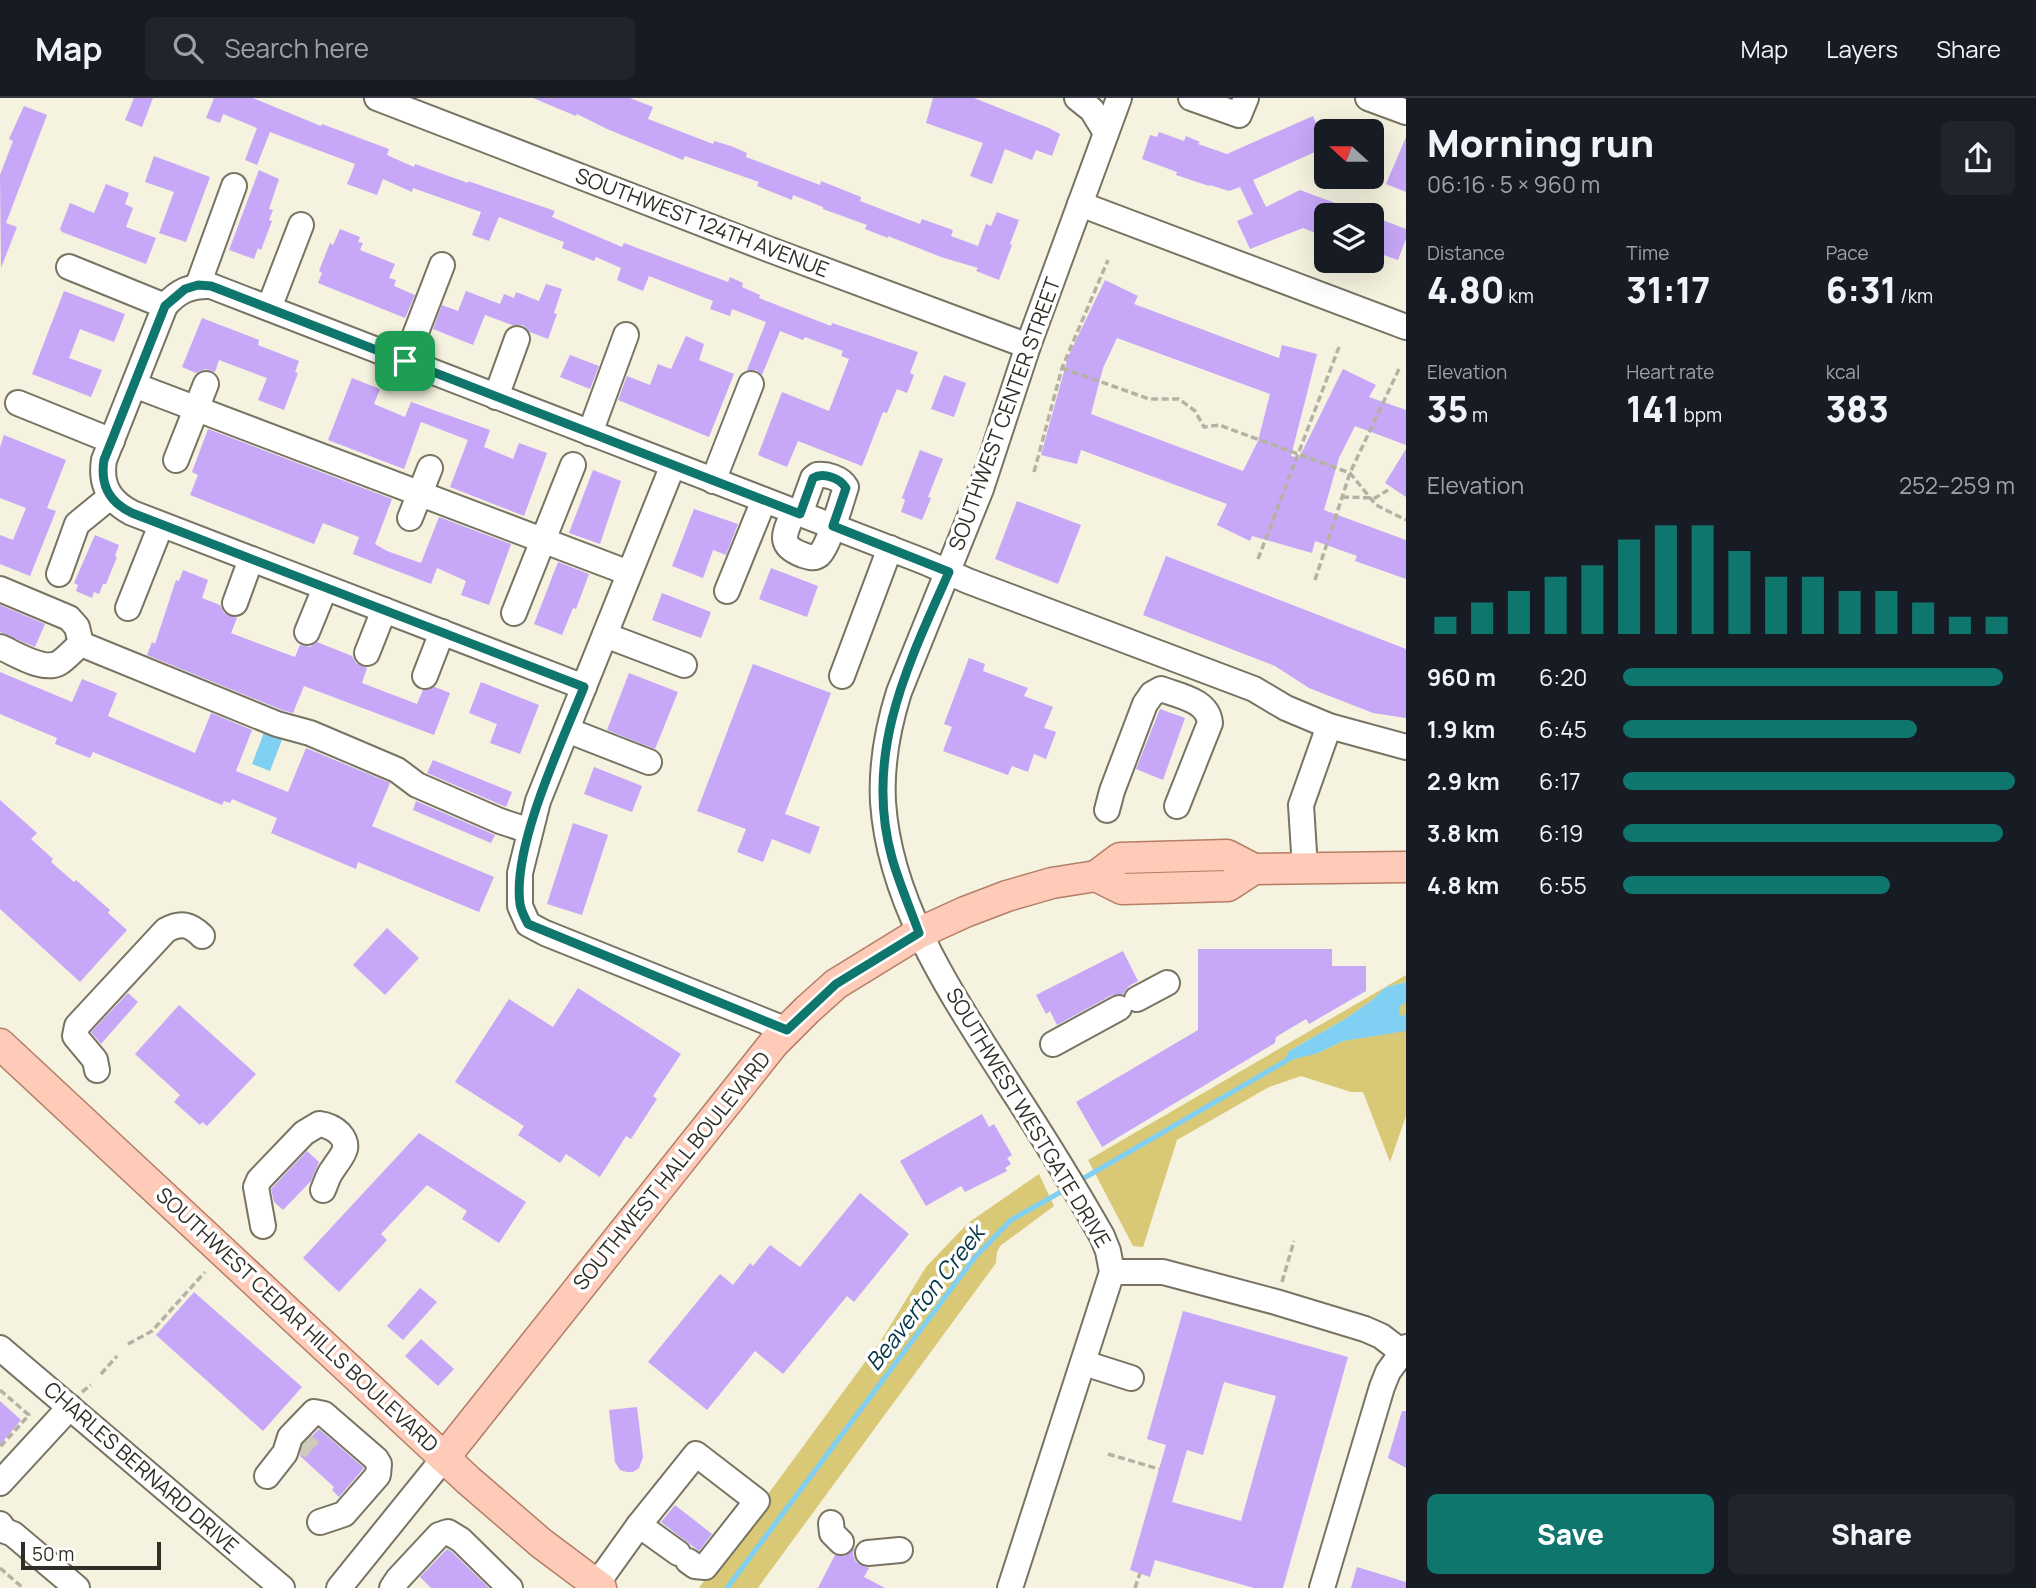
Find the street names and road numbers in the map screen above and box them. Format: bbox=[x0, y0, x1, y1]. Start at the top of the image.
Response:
street label: SOUTHWEST 124TH AVENUE bbox=[572, 161, 833, 283]
street label: SOUTHWEST CENTER STREET bbox=[942, 273, 1067, 554]
street label: SOUTHWEST WESTGATE DRIVE bbox=[940, 982, 1118, 1253]
street label: SOUTHWEST HALL BOULEVARD bbox=[566, 1045, 776, 1296]
street label: SOUTHWEST CEDAR HILLS BOULEVARD bbox=[150, 1181, 445, 1458]
street label: CHARLES BERNARD DRIVE bbox=[38, 1375, 245, 1560]

